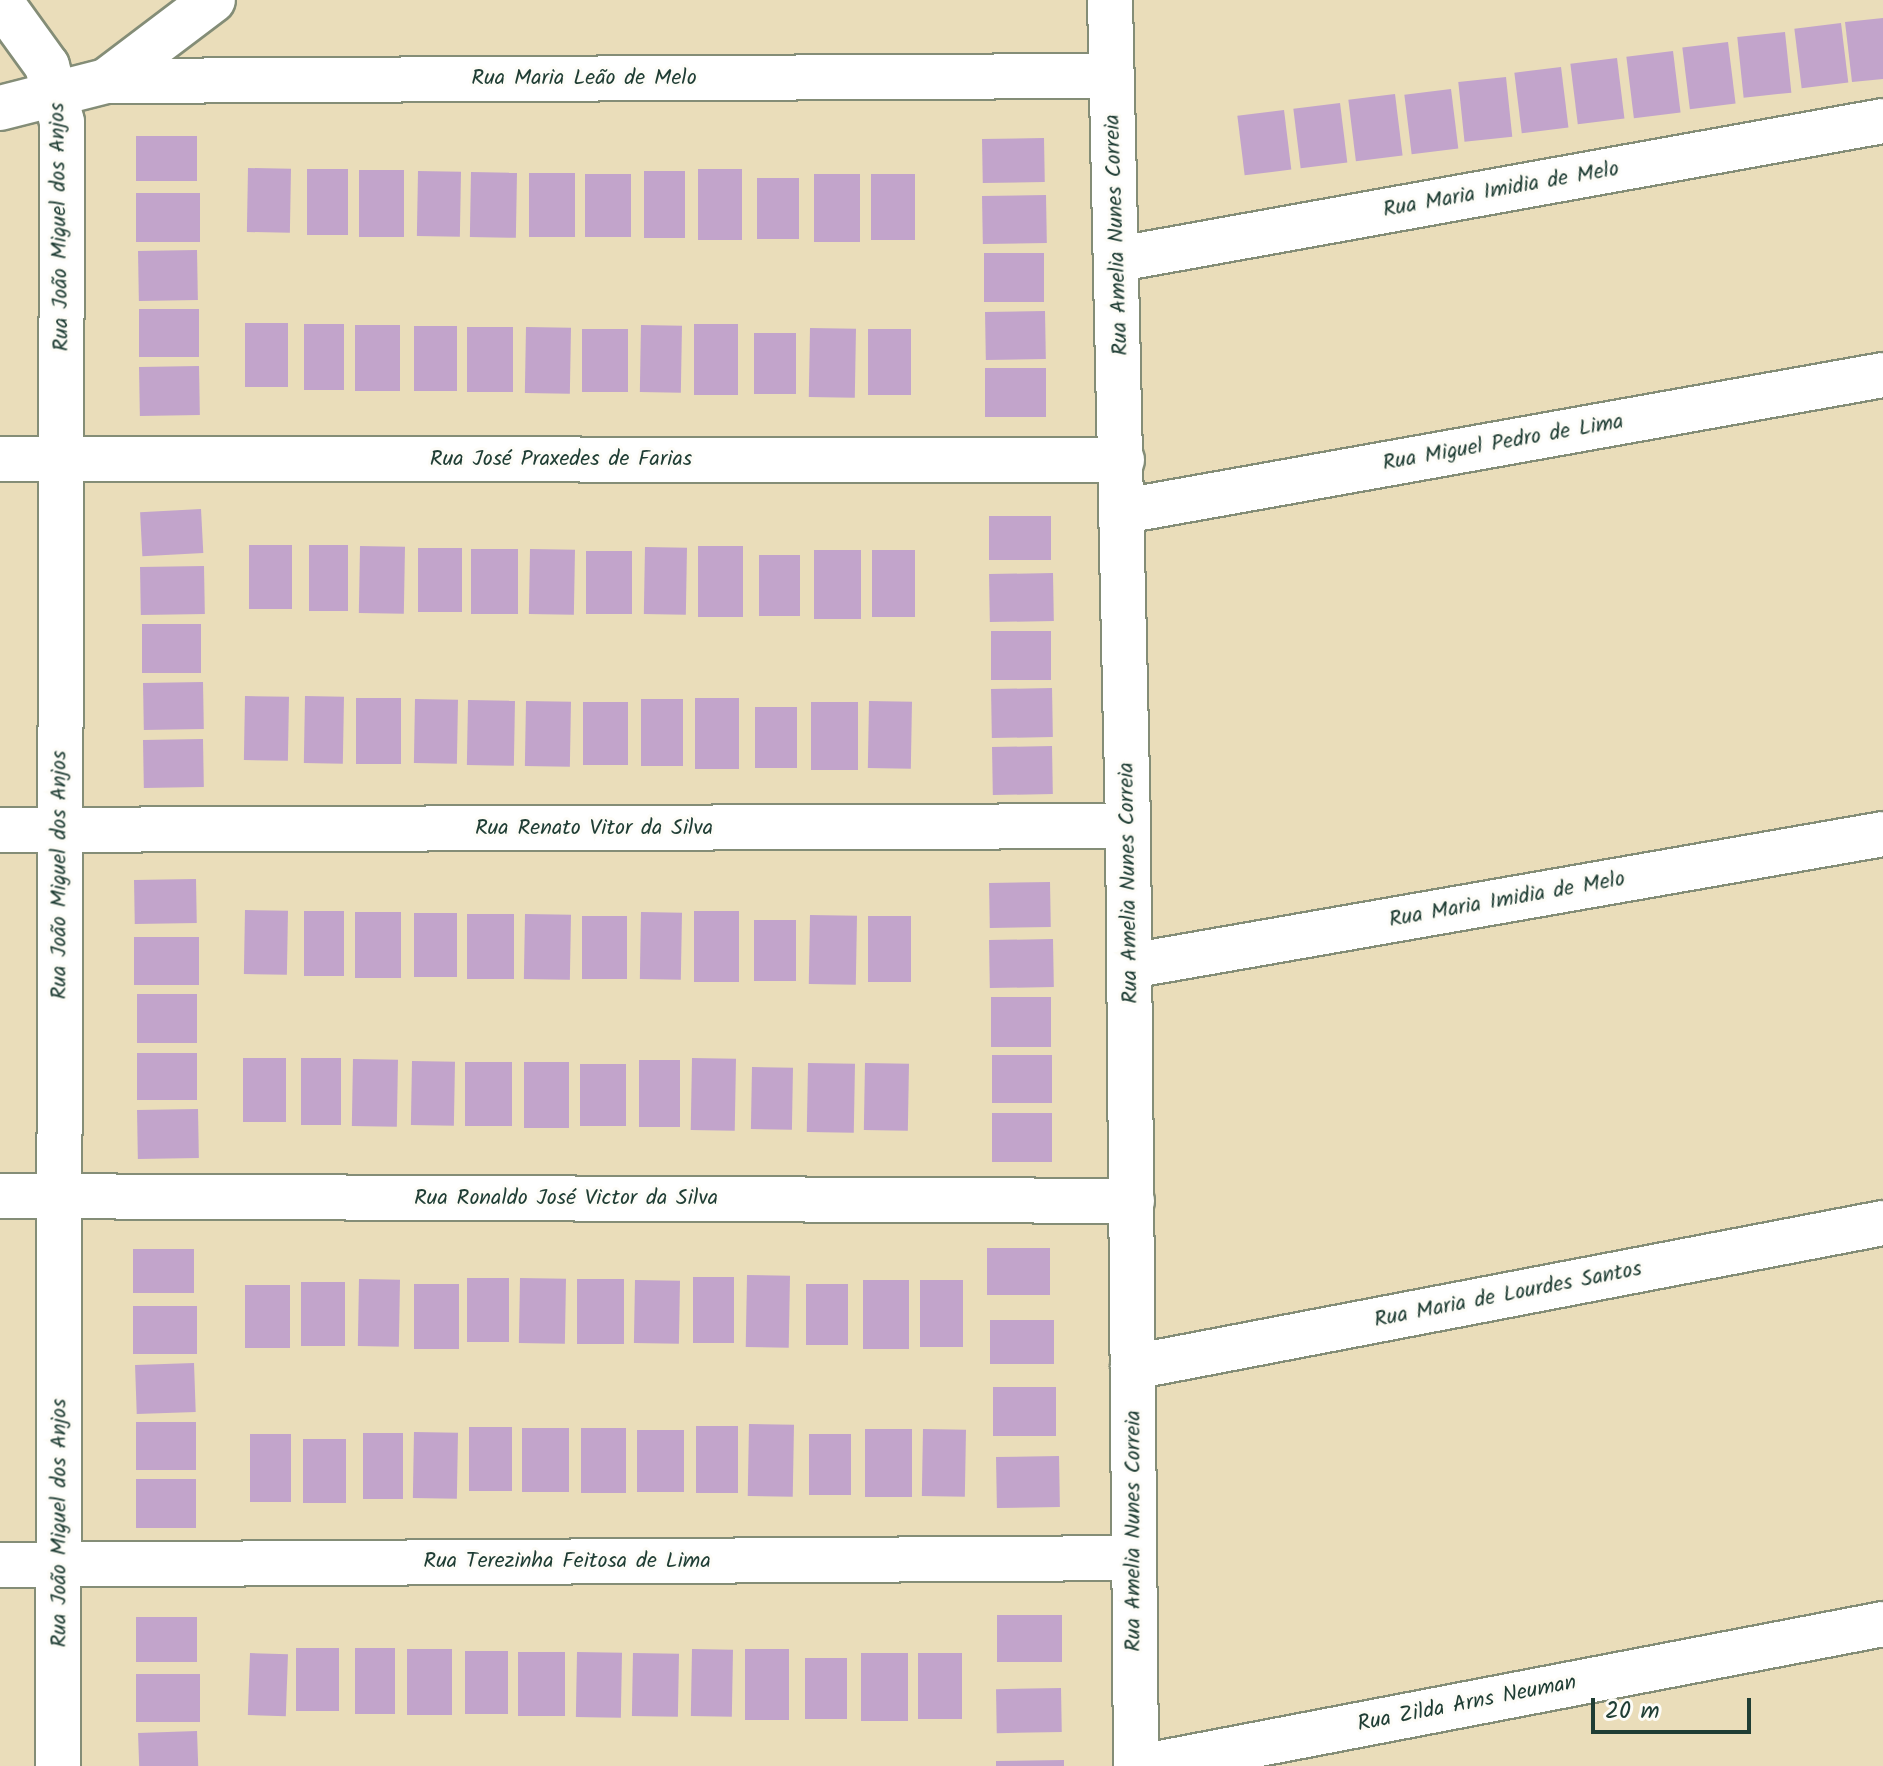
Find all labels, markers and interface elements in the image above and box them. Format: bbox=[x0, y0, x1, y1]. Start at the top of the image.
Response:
street label: Rua Maria Leão de Melo bbox=[471, 66, 697, 92]
street label: Rua João Miguel dos Anjos bbox=[45, 102, 75, 352]
street label: Rua Amelia Nunes Correia bbox=[1100, 114, 1134, 356]
street label: Rua Maria Imidia de Melo bbox=[1381, 156, 1621, 224]
street label: Rua Miguel Pedro de Lima bbox=[1381, 409, 1625, 477]
street label: Rua José Praxedes de Farias bbox=[430, 447, 692, 473]
street label: Rua João Miguel dos Anjos bbox=[47, 751, 73, 999]
street label: Rua Amelia Nunes Correia bbox=[1114, 762, 1144, 1004]
street label: Rua Renato Vitor da Silva bbox=[475, 816, 713, 842]
street label: Rua Maria Imidia de Melo bbox=[1387, 866, 1627, 934]
street label: Rua Ronaldo José Victor da Silva bbox=[414, 1186, 718, 1212]
street label: Rua Maria de Lourdes Santos bbox=[1372, 1256, 1644, 1334]
street label: Rua João Miguel dos Anjos bbox=[47, 1399, 73, 1647]
street label: Rua Amelia Nunes Correia bbox=[1121, 1410, 1147, 1652]
street label: Rua Terezinha Feitosa de Lima bbox=[423, 1549, 711, 1575]
street label: Rua Zilda Arns Neuman bbox=[1355, 1670, 1579, 1738]
scale bar bbox=[1595, 1682, 1755, 1732]
text: 20 m bbox=[1605, 1692, 1660, 1731]

